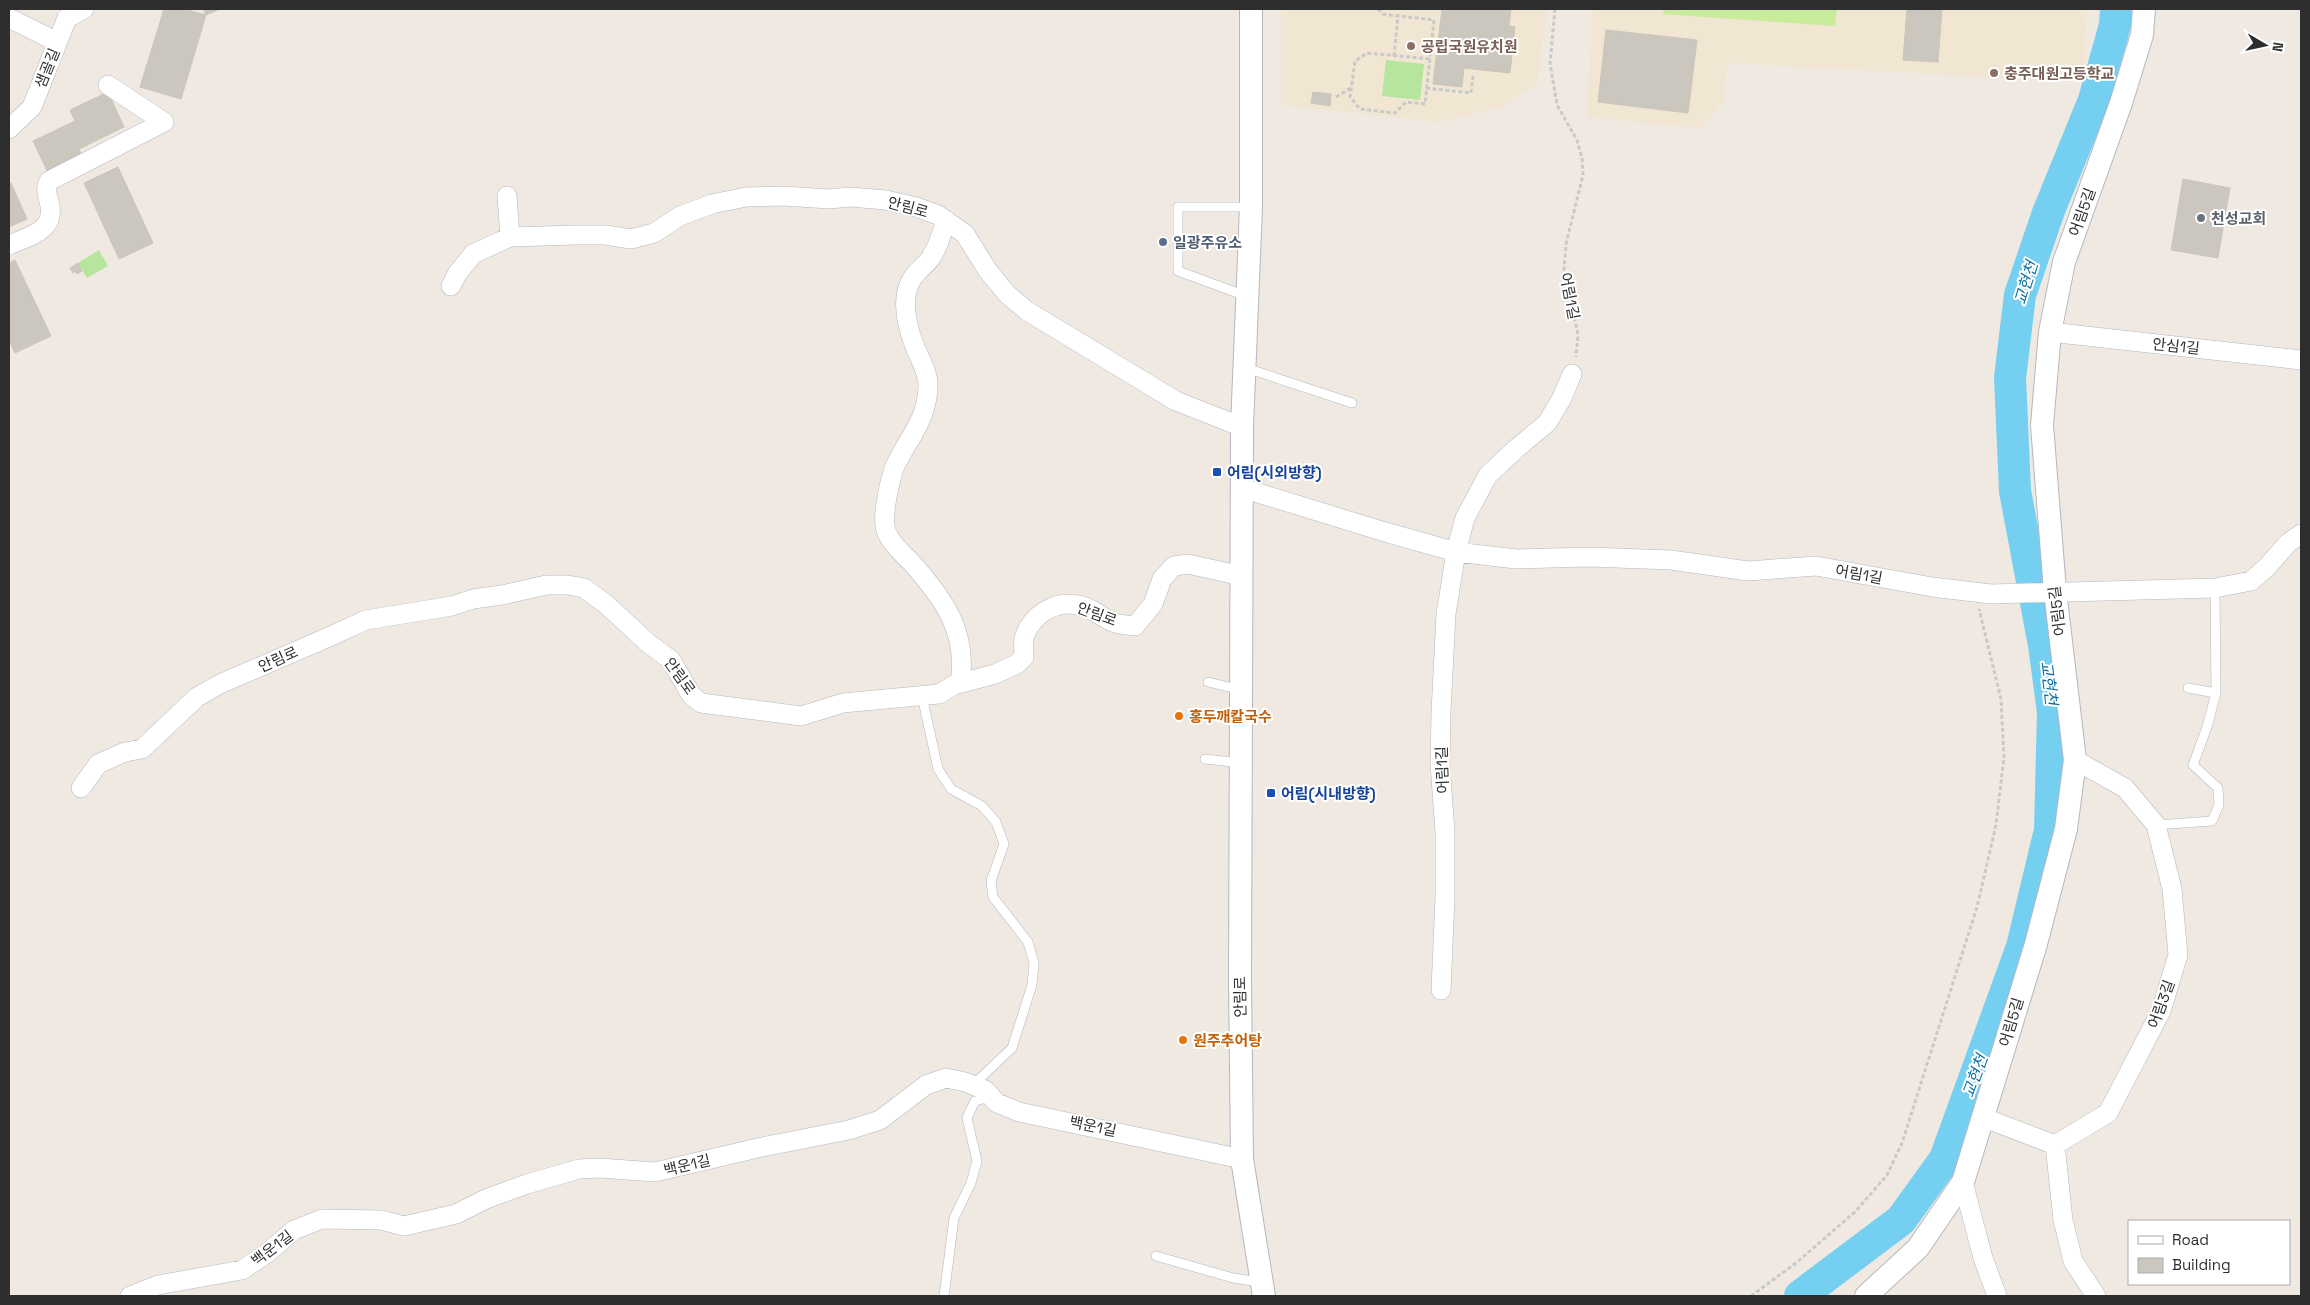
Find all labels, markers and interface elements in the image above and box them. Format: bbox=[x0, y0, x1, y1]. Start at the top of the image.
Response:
north arrow bbox=[2240, 20, 2290, 70]
place label: 공립국원유치원 bbox=[1421, 37, 1518, 56]
marker: 공립국원유치원 bbox=[1405, 40, 1417, 52]
text: N bbox=[2268, 41, 2287, 53]
street label: 샘골길 bbox=[30, 45, 64, 91]
place label: 충주대원고등학교 bbox=[2004, 64, 2115, 83]
marker: 충주대원고등학교 bbox=[1988, 67, 2000, 79]
street label: 어림5길 bbox=[2064, 185, 2100, 239]
street label: 안림로 bbox=[886, 192, 930, 222]
place label: 천성교회 bbox=[2211, 209, 2266, 228]
marker: 천성교회 bbox=[2195, 212, 2207, 224]
place label: 일광주유소 bbox=[1173, 233, 1242, 252]
marker: 일광주유소 bbox=[1157, 236, 1169, 248]
water label: 교현천 bbox=[2010, 257, 2043, 307]
street label: 어림1길 bbox=[1556, 271, 1584, 321]
street label: 안심1길 bbox=[2151, 334, 2201, 358]
place label: 어림(시외방향) bbox=[1227, 463, 1322, 482]
marker: 어림(시외방향) bbox=[1211, 466, 1223, 478]
street label: 어림1길 bbox=[1834, 561, 1884, 587]
street label: 어림5길 bbox=[2045, 585, 2069, 637]
street label: 안림로 bbox=[1074, 598, 1120, 630]
street label: 안림로 bbox=[255, 642, 301, 676]
street label: 안림로 bbox=[660, 654, 700, 698]
water label: 교현천 bbox=[2036, 660, 2062, 708]
place label: 홍두깨칼국수 bbox=[1189, 707, 1272, 726]
marker: 홍두깨칼국수 bbox=[1173, 710, 1185, 722]
street label: 어림1길 bbox=[1432, 746, 1452, 794]
place label: 어림(시내방향) bbox=[1281, 784, 1376, 803]
marker: 어림(시내방향) bbox=[1265, 787, 1277, 799]
street label: 안림로 bbox=[1230, 976, 1250, 1018]
street label: 어림3길 bbox=[2143, 977, 2179, 1031]
street label: 어림5길 bbox=[1995, 995, 2027, 1049]
place label: 원주추어탕 bbox=[1193, 1031, 1262, 1050]
marker: 원주추어탕 bbox=[1177, 1034, 1189, 1046]
water label: 교현천 bbox=[1958, 1050, 1993, 1100]
street label: 백운1길 bbox=[1068, 1112, 1118, 1140]
street label: 백운1길 bbox=[662, 1150, 712, 1180]
legend bbox=[2128, 1220, 2290, 1285]
street label: 백운1길 bbox=[247, 1226, 297, 1270]
text: Road bbox=[2172, 1230, 2209, 1249]
text: Building bbox=[2172, 1255, 2231, 1274]

